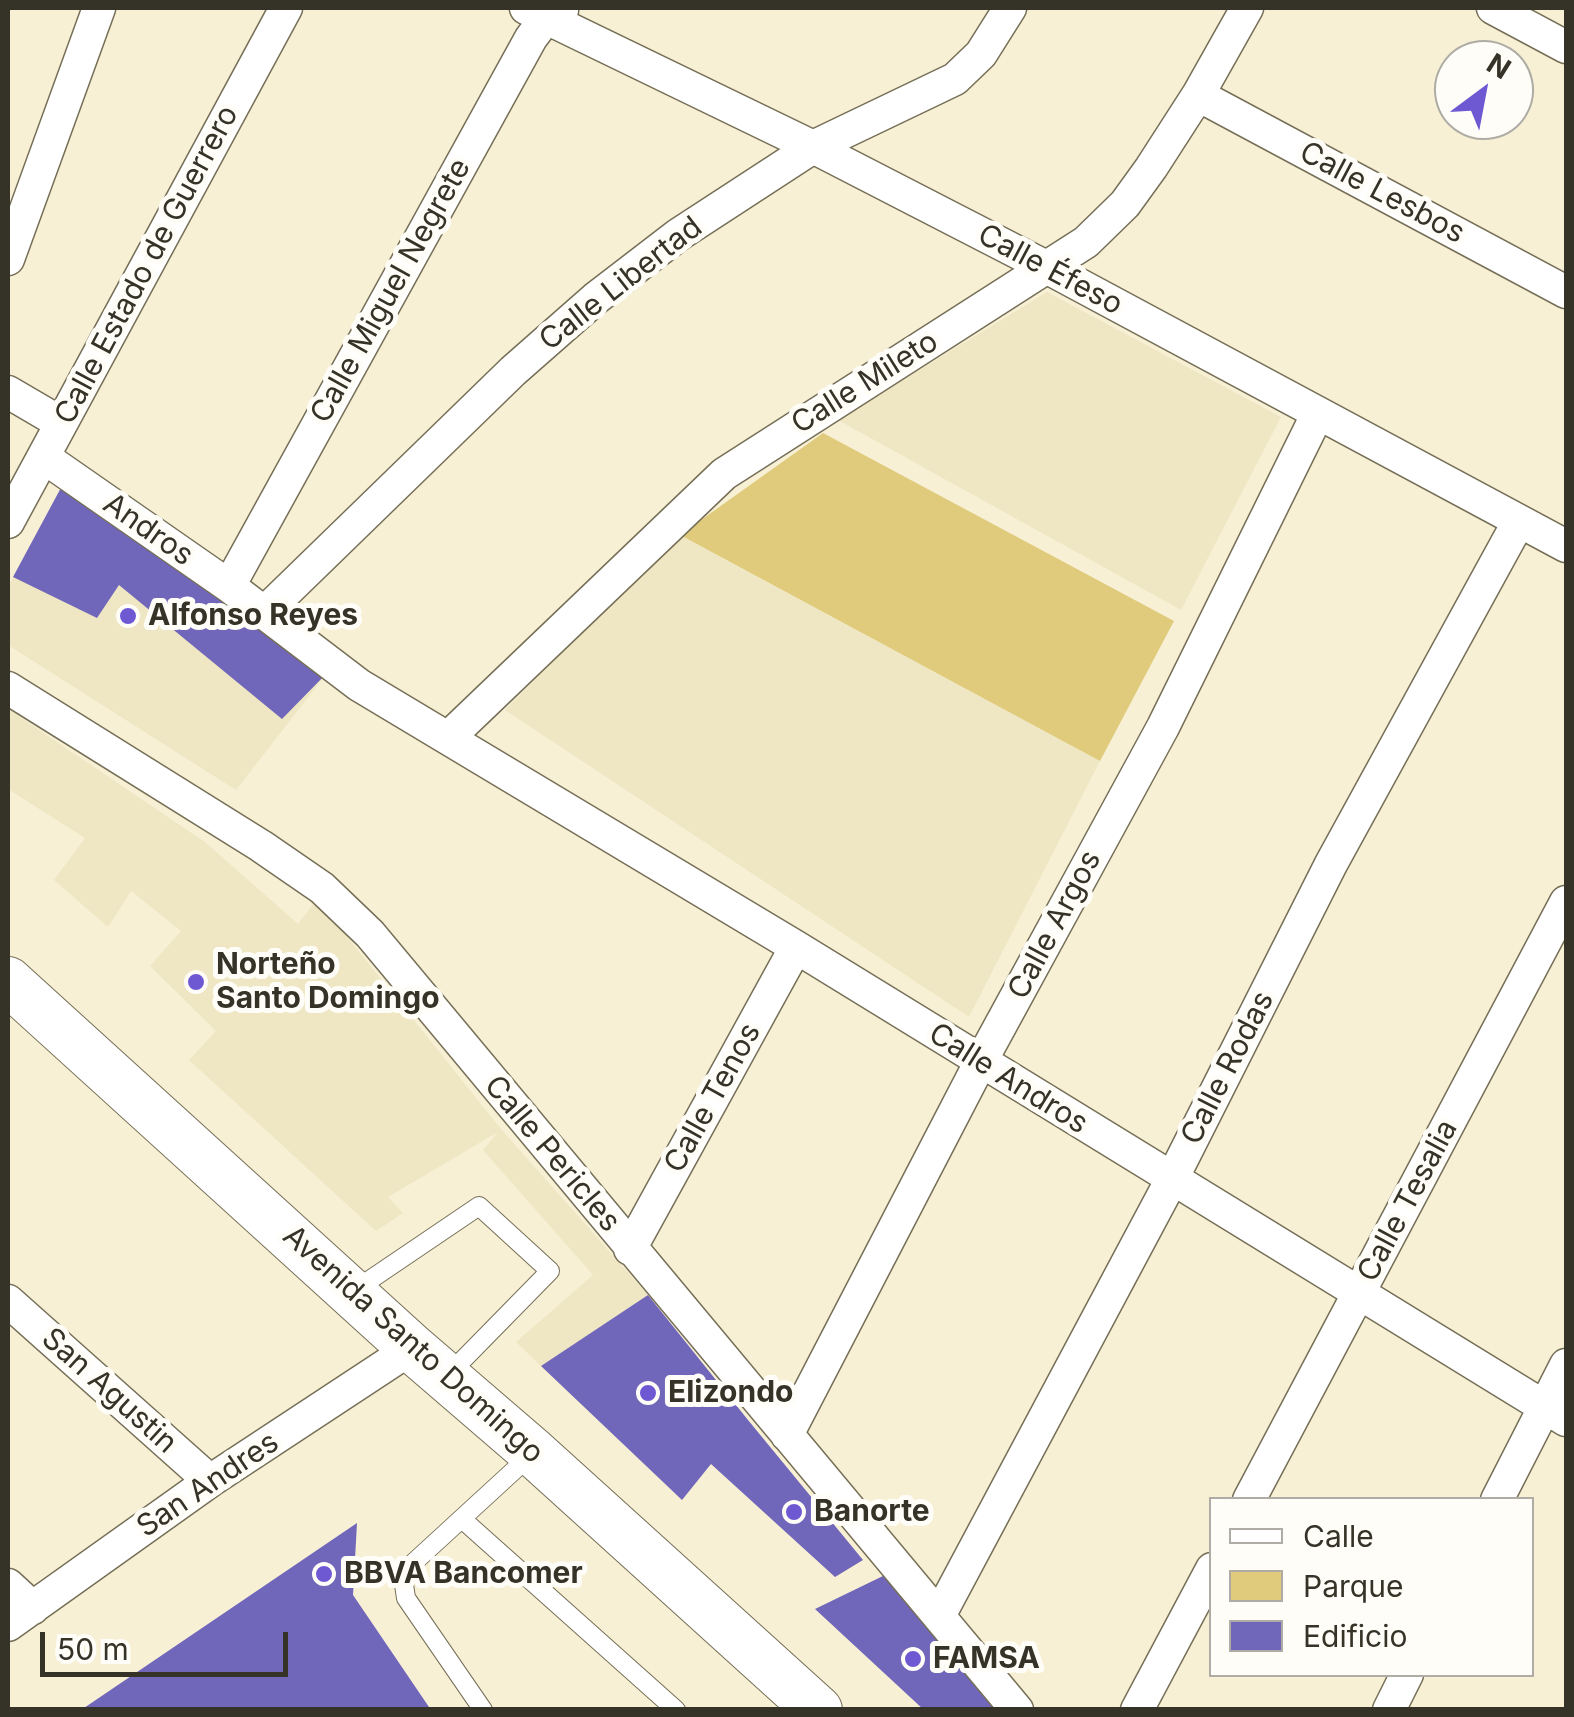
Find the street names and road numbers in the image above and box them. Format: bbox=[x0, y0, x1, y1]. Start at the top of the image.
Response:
street label: Calle Estado de Guerrero bbox=[48, 100, 246, 430]
street label: Calle Lesbos bbox=[1293, 134, 1471, 252]
street label: Calle Miguel Negrete bbox=[303, 153, 479, 429]
street label: Calle Libertad bbox=[533, 209, 709, 359]
street label: Calle Éfeso bbox=[971, 217, 1129, 323]
street label: Calle Mileto bbox=[785, 324, 945, 442]
street label: Andros bbox=[96, 486, 200, 574]
street label: Calle Argos bbox=[1001, 845, 1109, 1005]
street label: Calle Rodas bbox=[1174, 985, 1282, 1151]
street label: Calle Andros bbox=[922, 1016, 1094, 1142]
street label: Calle Tenos bbox=[657, 1017, 769, 1179]
street label: Calle Pericles bbox=[476, 1069, 628, 1239]
street label: Calle Tesalia bbox=[1350, 1114, 1466, 1288]
street label: Avenida Santo Domingo bbox=[275, 1218, 551, 1472]
street label: San Agustin bbox=[34, 1321, 184, 1461]
street label: San Andres bbox=[130, 1424, 286, 1546]

